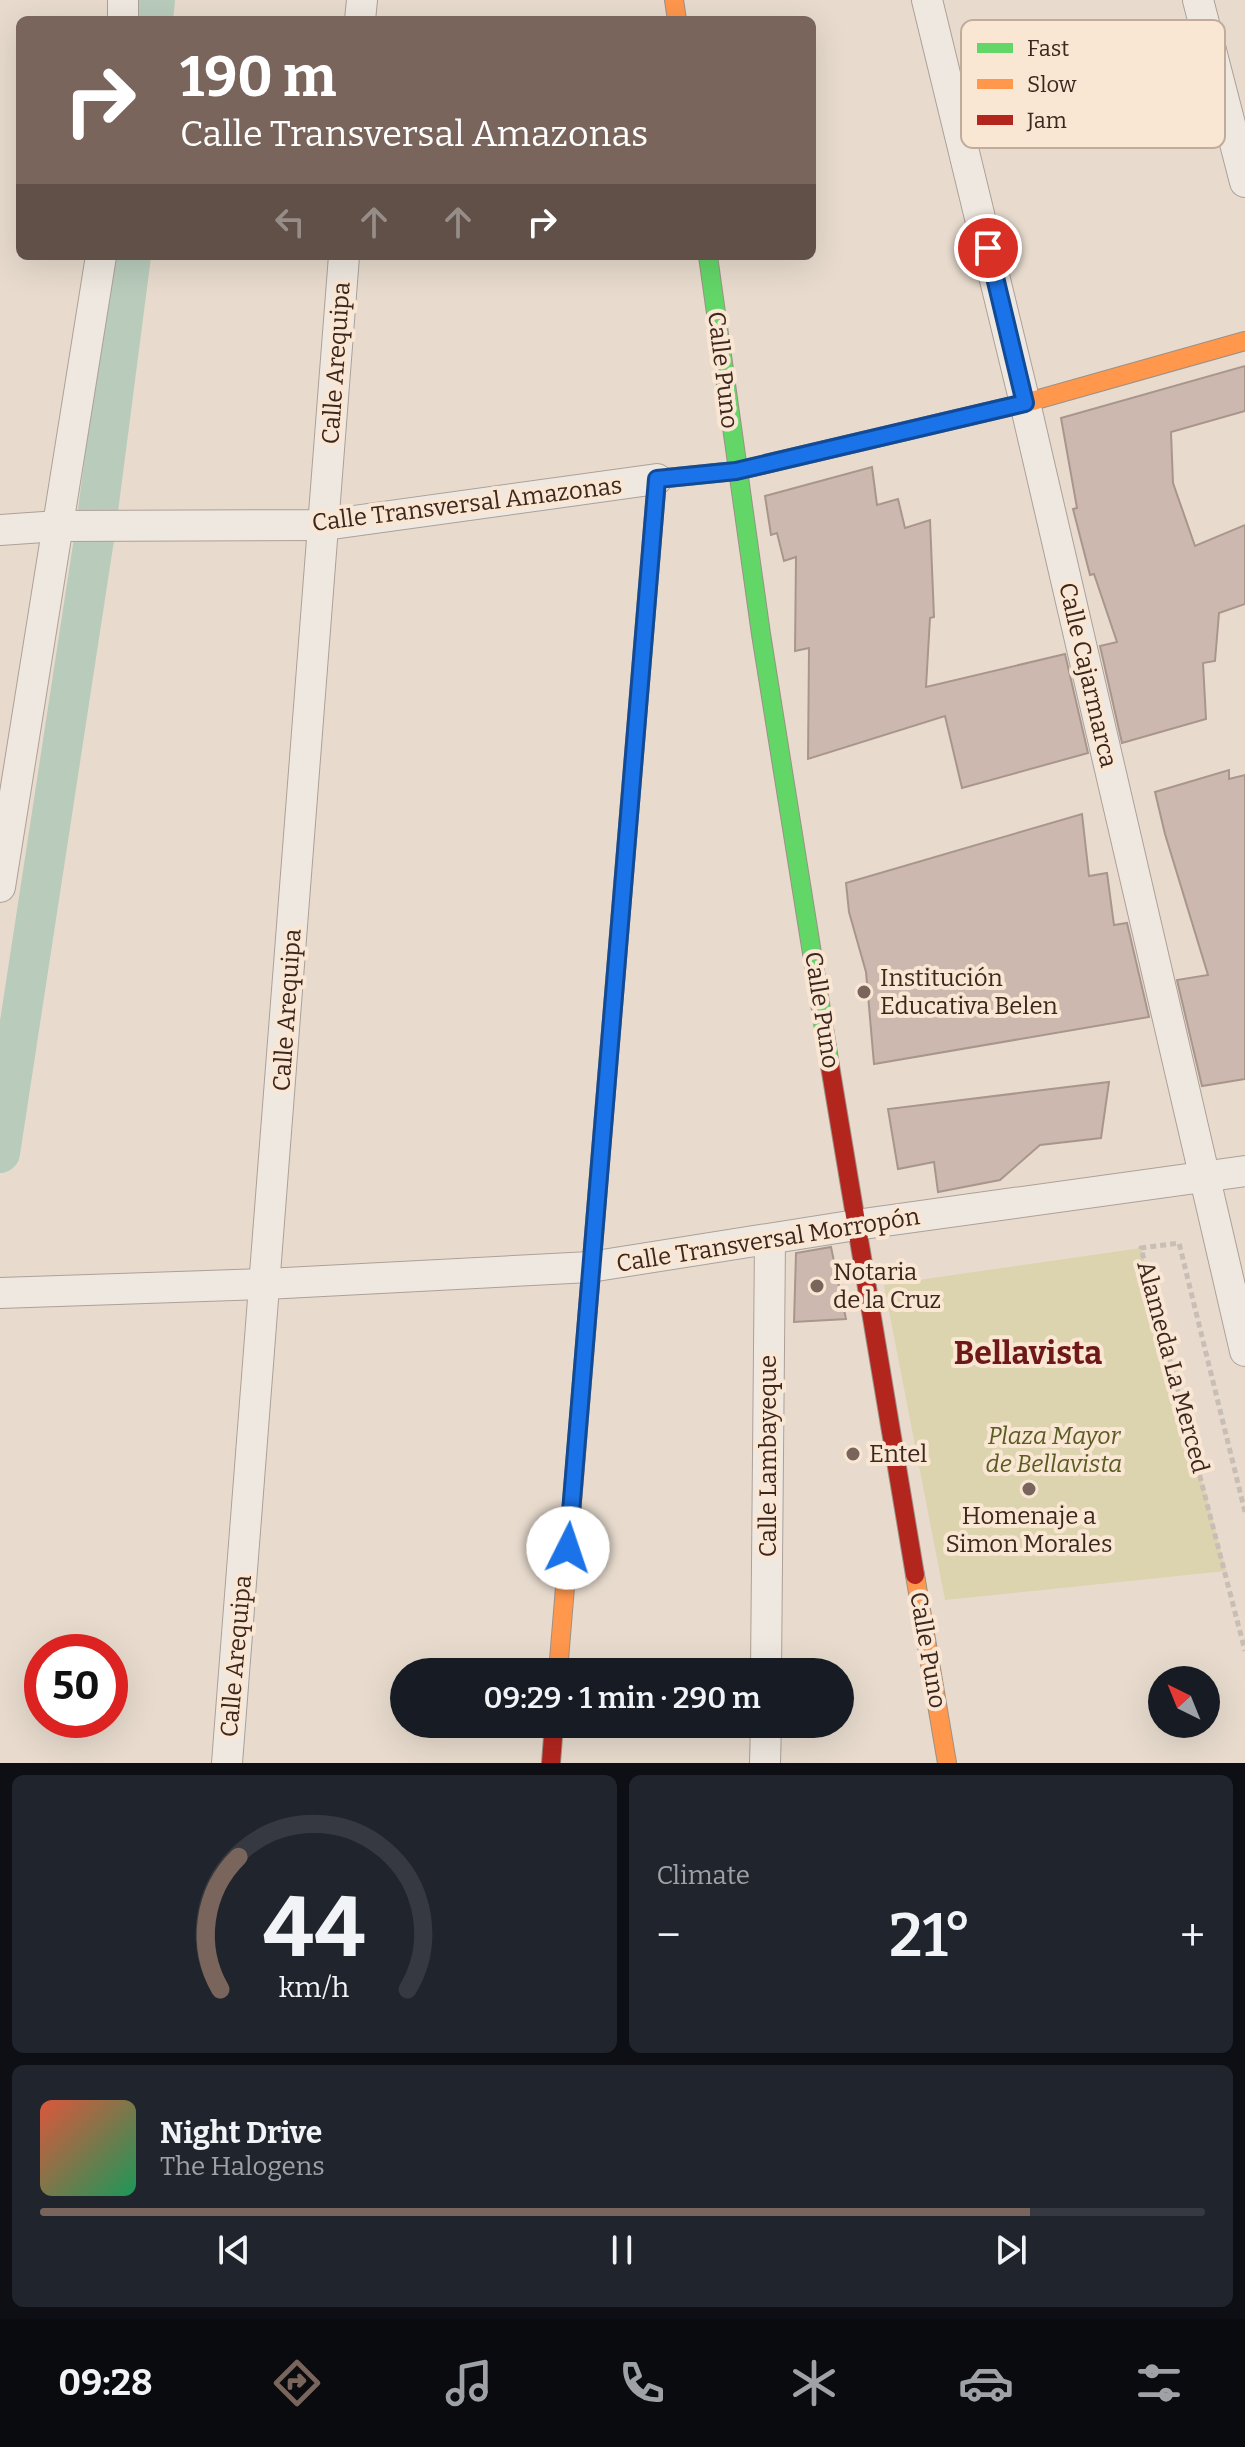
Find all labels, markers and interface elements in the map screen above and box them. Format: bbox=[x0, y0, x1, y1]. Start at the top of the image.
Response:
legend bbox=[961, 20, 1225, 148]
text: Fast bbox=[1027, 35, 1069, 62]
text: 190 m bbox=[180, 44, 336, 111]
icon: right bbox=[48, 48, 152, 152]
text: Slow bbox=[1027, 71, 1077, 98]
text: Jam bbox=[1026, 107, 1067, 134]
text: Calle Transversal Amazonas bbox=[180, 112, 648, 156]
icon: left bbox=[268, 200, 312, 244]
icon: ahead bbox=[352, 200, 396, 244]
icon: ahead bbox=[436, 200, 480, 244]
icon: right bbox=[520, 200, 564, 244]
pin bbox=[954, 214, 1022, 282]
icon: arrive bbox=[966, 226, 1010, 270]
street label: Calle Arequipa bbox=[316, 281, 356, 445]
street label: Calle Puno bbox=[702, 310, 744, 430]
street label: Calle Transversal Amazonas bbox=[310, 471, 624, 537]
street label: Calle Cajarmarca bbox=[1053, 580, 1123, 770]
street label: Calle Arequipa bbox=[267, 928, 307, 1092]
street label: Calle Puno bbox=[799, 950, 845, 1070]
place label: Institución Educativa Belen bbox=[880, 964, 1058, 1020]
marker: Institución Educativa Belen bbox=[855, 983, 873, 1001]
street label: Calle Transversal Morropón bbox=[614, 1202, 922, 1278]
place label: Notaria de la Cruz bbox=[833, 1258, 941, 1314]
street label: Alameda La Merced bbox=[1131, 1258, 1215, 1476]
marker: Notaria de la Cruz bbox=[808, 1277, 826, 1295]
district label: Bellavista bbox=[954, 1334, 1102, 1372]
street label: Calle Lambayeque bbox=[754, 1355, 782, 1557]
park label: Plaza Mayor de Bellavista bbox=[986, 1422, 1122, 1478]
place label: Entel bbox=[869, 1440, 927, 1468]
marker: Entel bbox=[844, 1445, 862, 1463]
marker: Homenaje a Simon Morales bbox=[1020, 1480, 1038, 1498]
place label: Homenaje a Simon Morales bbox=[946, 1502, 1112, 1558]
position arrow bbox=[526, 1506, 610, 1590]
street label: Calle Arequipa bbox=[215, 1574, 257, 1738]
street label: Calle Puno bbox=[904, 1590, 952, 1710]
speed limit sign: 50 bbox=[24, 1634, 128, 1738]
north arrow bbox=[1148, 1666, 1220, 1738]
map controls bbox=[1148, 1666, 1220, 1738]
text: 09:29 · 1 min · 290 m bbox=[483, 1680, 761, 1716]
text: Climate bbox=[657, 1860, 750, 1891]
text: 44 bbox=[263, 1878, 365, 1978]
text: 21° bbox=[889, 1900, 972, 1972]
text: − bbox=[657, 1909, 681, 1962]
text: + bbox=[1180, 1909, 1205, 1962]
text: km/h bbox=[279, 1970, 350, 2005]
text: Night Drive bbox=[160, 2115, 322, 2151]
text: The Halogens bbox=[160, 2151, 325, 2182]
icon: previous bbox=[212, 2228, 256, 2272]
icon: pause bbox=[600, 2228, 644, 2272]
icon: next bbox=[989, 2228, 1033, 2272]
icon: directions bbox=[269, 2355, 325, 2411]
icon: music bbox=[441, 2355, 497, 2411]
icon: phone bbox=[614, 2355, 670, 2411]
icon: climate bbox=[786, 2355, 842, 2411]
icon: car bbox=[958, 2355, 1014, 2411]
icon: filters bbox=[1131, 2355, 1187, 2411]
text: 09:28 bbox=[58, 2361, 153, 2405]

